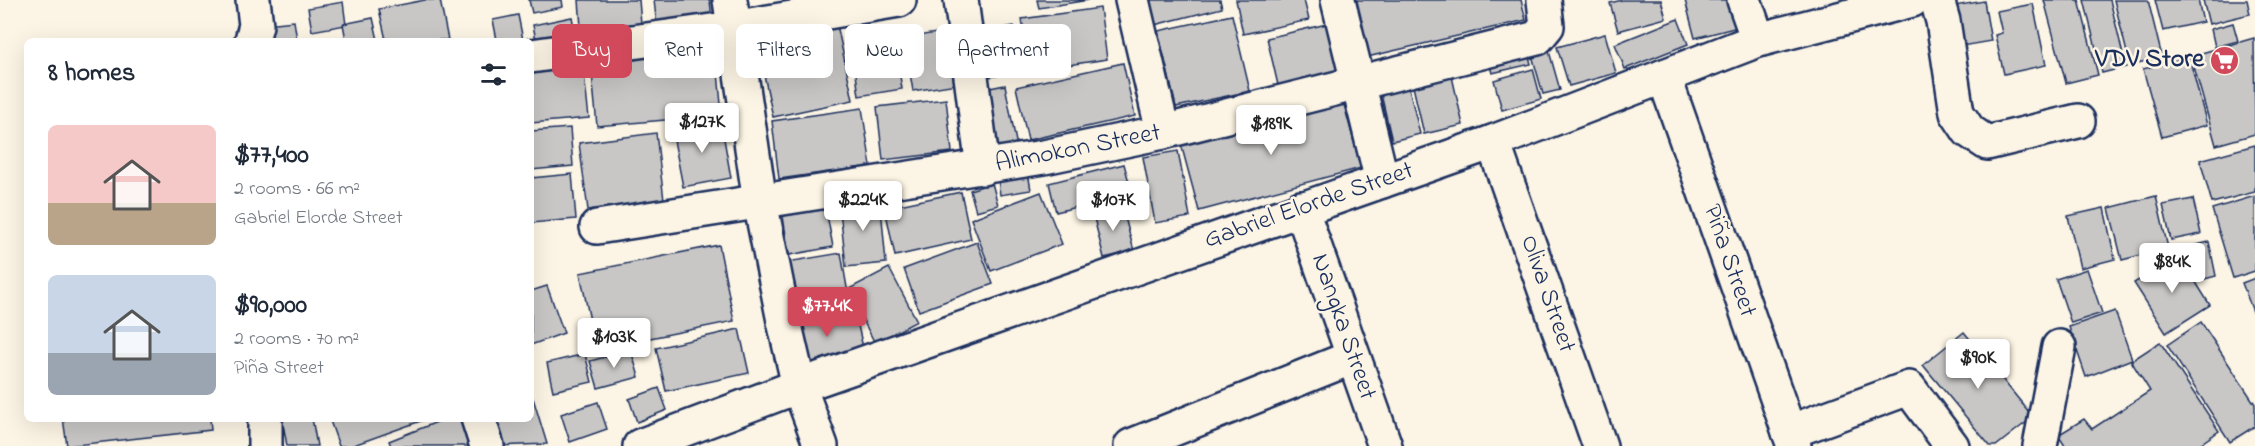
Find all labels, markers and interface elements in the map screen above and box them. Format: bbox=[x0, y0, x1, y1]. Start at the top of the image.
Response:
chip: Buy bbox=[552, 24, 632, 78]
chip: Rent bbox=[644, 24, 724, 78]
chip: Filters bbox=[736, 24, 833, 78]
chip: New bbox=[845, 24, 924, 78]
chip: Apartment bbox=[936, 24, 1071, 78]
place label: VDV Store bbox=[2094, 41, 2205, 79]
supermarket icon: VDV Store bbox=[2209, 44, 2241, 76]
text: 8 homes bbox=[48, 55, 135, 93]
icon: filters bbox=[477, 58, 510, 91]
pin: $127K bbox=[660, 103, 744, 154]
pin: $189K bbox=[1229, 105, 1313, 156]
text: $127K bbox=[679, 108, 725, 137]
text: $189K bbox=[1250, 110, 1292, 139]
street label: Alimokon Street bbox=[992, 114, 1164, 184]
text: $77,400 bbox=[234, 137, 309, 175]
icon: home bbox=[96, 149, 168, 221]
street label: Gabriel Elorde Street bbox=[1199, 152, 1419, 260]
text: 2 rooms · 66 m² bbox=[234, 175, 360, 204]
pin: $224K bbox=[821, 181, 905, 232]
pin: $107K bbox=[1071, 181, 1155, 232]
text: $224K bbox=[838, 186, 888, 215]
text: $107K bbox=[1090, 186, 1136, 215]
street label: Piña Street bbox=[1692, 199, 1766, 323]
text: Gabriel Elorde Street bbox=[234, 204, 403, 233]
street label: Oliva Street bbox=[1509, 230, 1585, 358]
pin: $84K bbox=[2136, 243, 2208, 294]
text: $84K bbox=[2153, 248, 2191, 277]
street label: Nangka Street bbox=[1300, 249, 1386, 406]
text: $90,000 bbox=[234, 287, 307, 325]
pin: $77.4K bbox=[778, 287, 876, 338]
text: $77.4K bbox=[802, 292, 852, 321]
icon: home bbox=[96, 299, 168, 371]
pin: $103K bbox=[572, 318, 656, 369]
text: $103K bbox=[591, 323, 637, 352]
text: 2 rooms · 70 m² bbox=[234, 325, 359, 354]
pin: $90K bbox=[1942, 339, 2014, 390]
text: $90K bbox=[1960, 344, 1996, 373]
text: Piña Street bbox=[234, 354, 324, 383]

